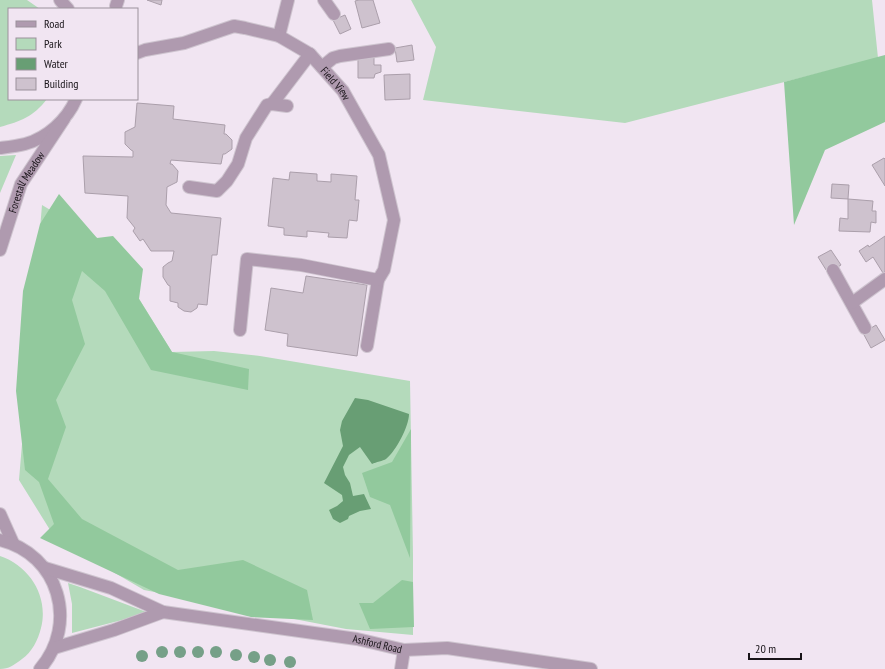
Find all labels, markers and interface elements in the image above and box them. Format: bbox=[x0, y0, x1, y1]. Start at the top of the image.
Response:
legend bbox=[8, 8, 138, 100]
text: Road bbox=[44, 16, 64, 31]
text: Park bbox=[44, 36, 62, 51]
text: Water bbox=[44, 56, 69, 71]
street label: Field View bbox=[318, 64, 354, 103]
text: Building bbox=[44, 76, 79, 91]
street label: Forestall Meadow bbox=[5, 148, 48, 215]
street label: Ashford Road bbox=[352, 631, 404, 656]
scale bar bbox=[749, 635, 801, 661]
text: 20 m bbox=[755, 641, 776, 656]

